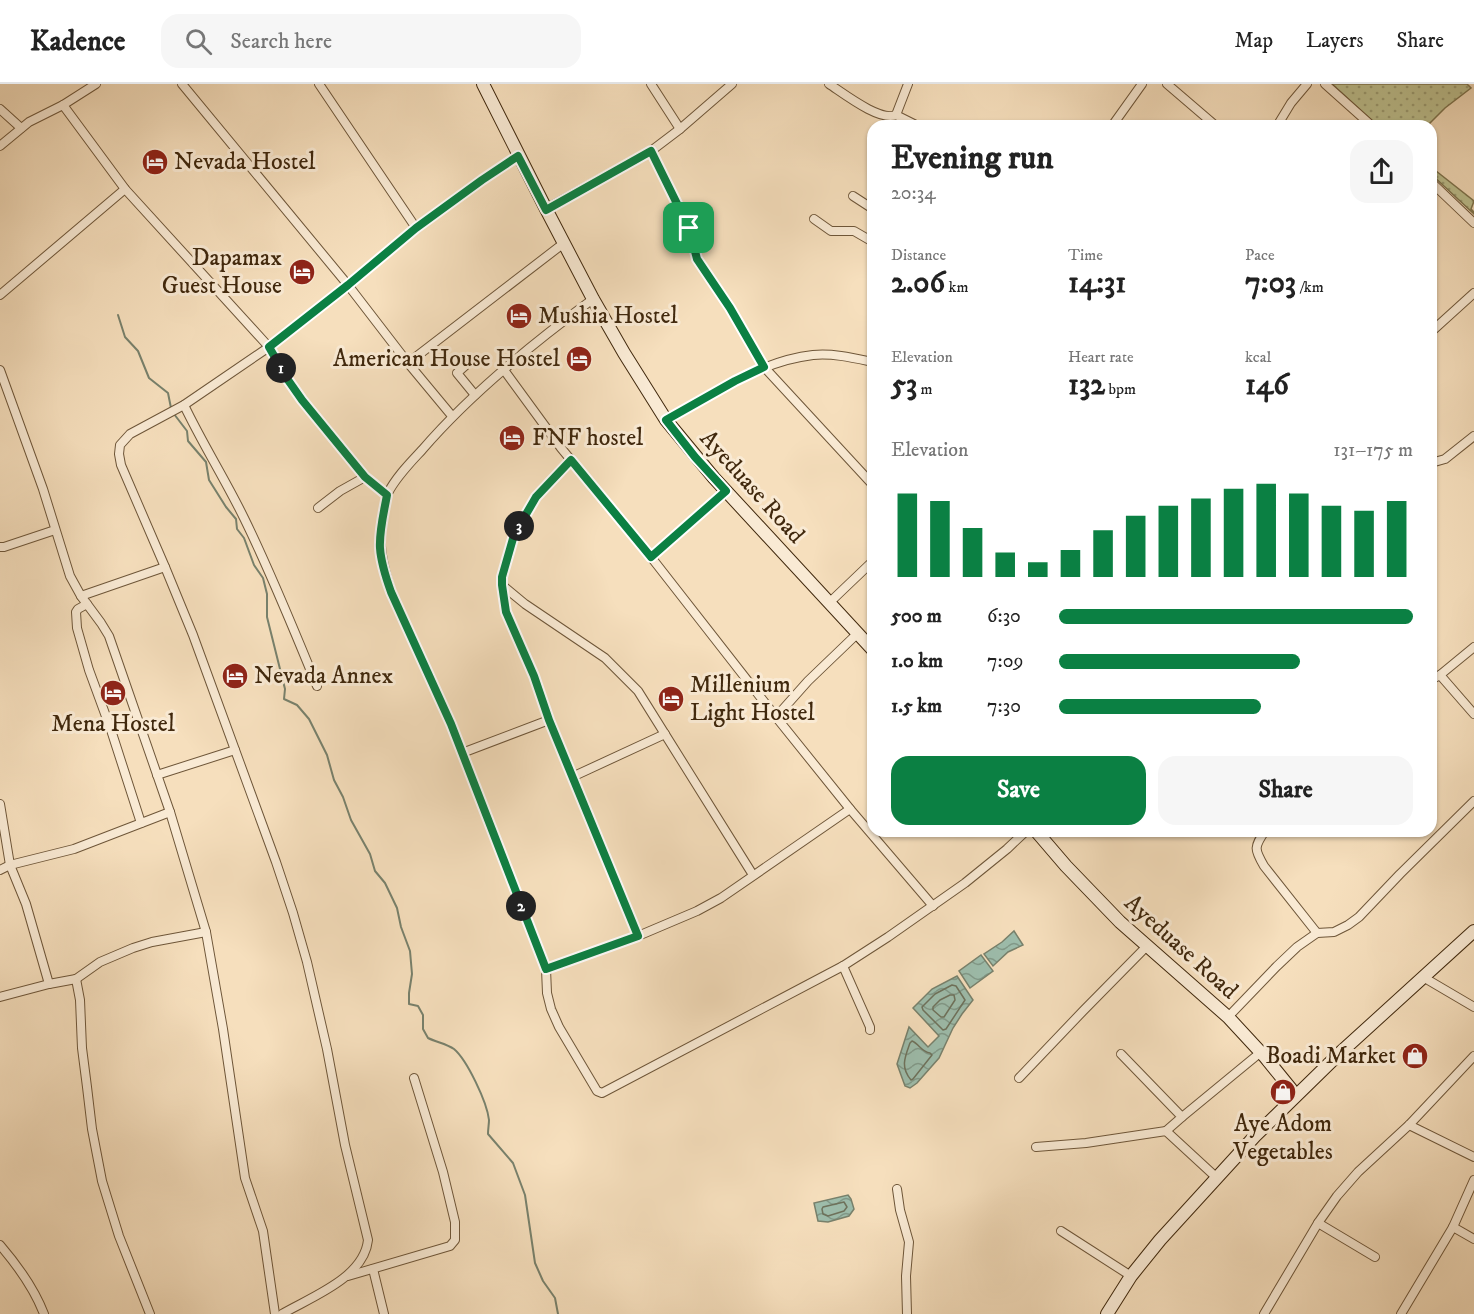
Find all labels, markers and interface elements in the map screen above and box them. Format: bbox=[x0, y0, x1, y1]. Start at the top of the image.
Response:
search box bbox=[161, 14, 581, 68]
text: Kadence bbox=[30, 24, 125, 59]
icon: search bbox=[182, 25, 215, 58]
text: Search here bbox=[230, 28, 332, 55]
text: Map bbox=[1234, 28, 1273, 54]
text: Layers bbox=[1306, 28, 1364, 54]
text: Share bbox=[1397, 28, 1444, 54]
text: Evening run bbox=[891, 138, 1053, 179]
button: share bbox=[1350, 140, 1413, 203]
hotel icon: Nevada Hostel bbox=[140, 147, 170, 177]
place label: Nevada Hostel bbox=[174, 147, 316, 177]
text: 20:34 bbox=[891, 181, 936, 206]
pin bbox=[663, 202, 714, 253]
icon: arrive bbox=[672, 211, 705, 244]
place label: Dapamax Guest House bbox=[162, 243, 282, 301]
text: Distance bbox=[891, 245, 946, 265]
text: Time bbox=[1068, 245, 1103, 265]
text: Pace bbox=[1245, 245, 1275, 265]
hotel icon: Dapamax Guest House bbox=[287, 257, 317, 287]
text: 2.06 bbox=[891, 265, 945, 302]
text: 14:31 bbox=[1068, 265, 1126, 302]
text: 7:03 bbox=[1245, 265, 1296, 302]
text: km bbox=[945, 277, 968, 297]
text: /km bbox=[1296, 277, 1324, 297]
hotel icon: Mushia Hostel bbox=[504, 301, 534, 331]
place label: Mushia Hostel bbox=[538, 301, 678, 331]
place label: American House Hostel bbox=[333, 344, 561, 374]
hotel icon: American House Hostel bbox=[564, 344, 594, 374]
text: Elevation bbox=[891, 347, 953, 367]
text: Heart rate bbox=[1068, 347, 1134, 367]
text: kcal bbox=[1245, 347, 1271, 367]
pin: 1 bbox=[266, 353, 296, 383]
text: 1 bbox=[278, 358, 284, 378]
text: 53 bbox=[891, 367, 917, 404]
text: 132 bbox=[1068, 367, 1105, 404]
text: 146 bbox=[1245, 367, 1289, 404]
text: m bbox=[917, 379, 933, 399]
text: bpm bbox=[1105, 379, 1136, 399]
hotel icon: FNF hostel bbox=[497, 423, 527, 453]
place label: FNF hostel bbox=[532, 423, 644, 453]
street label: Ayeduase Road bbox=[693, 424, 811, 550]
text: Elevation bbox=[891, 438, 968, 463]
text: 131–175 m bbox=[1333, 438, 1413, 463]
pin: 3 bbox=[504, 511, 534, 541]
text: 3 bbox=[516, 516, 522, 536]
text: 500 m bbox=[891, 604, 942, 629]
text: 6:30 bbox=[987, 604, 1021, 629]
text: 1.0 km bbox=[891, 649, 943, 674]
text: 7:09 bbox=[987, 649, 1024, 674]
hotel icon: Nevada Annex bbox=[220, 661, 250, 691]
place label: Nevada Annex bbox=[254, 661, 393, 691]
place label: Millenium Light Hostel bbox=[690, 670, 816, 728]
hotel icon: Mena Hostel bbox=[98, 678, 128, 708]
hotel icon: Millenium Light Hostel bbox=[656, 684, 686, 714]
text: 1.5 km bbox=[891, 694, 942, 719]
text: 7:30 bbox=[987, 694, 1021, 719]
place label: Mena Hostel bbox=[51, 709, 176, 739]
button: Save bbox=[891, 756, 1146, 825]
button: Share bbox=[1158, 756, 1413, 825]
street label: Ayeduase Road bbox=[1118, 888, 1244, 1006]
pin: 2 bbox=[506, 891, 536, 921]
text: 2 bbox=[517, 896, 525, 916]
place label: Boadi Market bbox=[1265, 1041, 1396, 1071]
shop icon: Boadi Market bbox=[1400, 1041, 1430, 1071]
shop icon: Aye Adom Vegetables bbox=[1268, 1077, 1298, 1107]
place label: Aye Adom Vegetables bbox=[1232, 1109, 1333, 1167]

